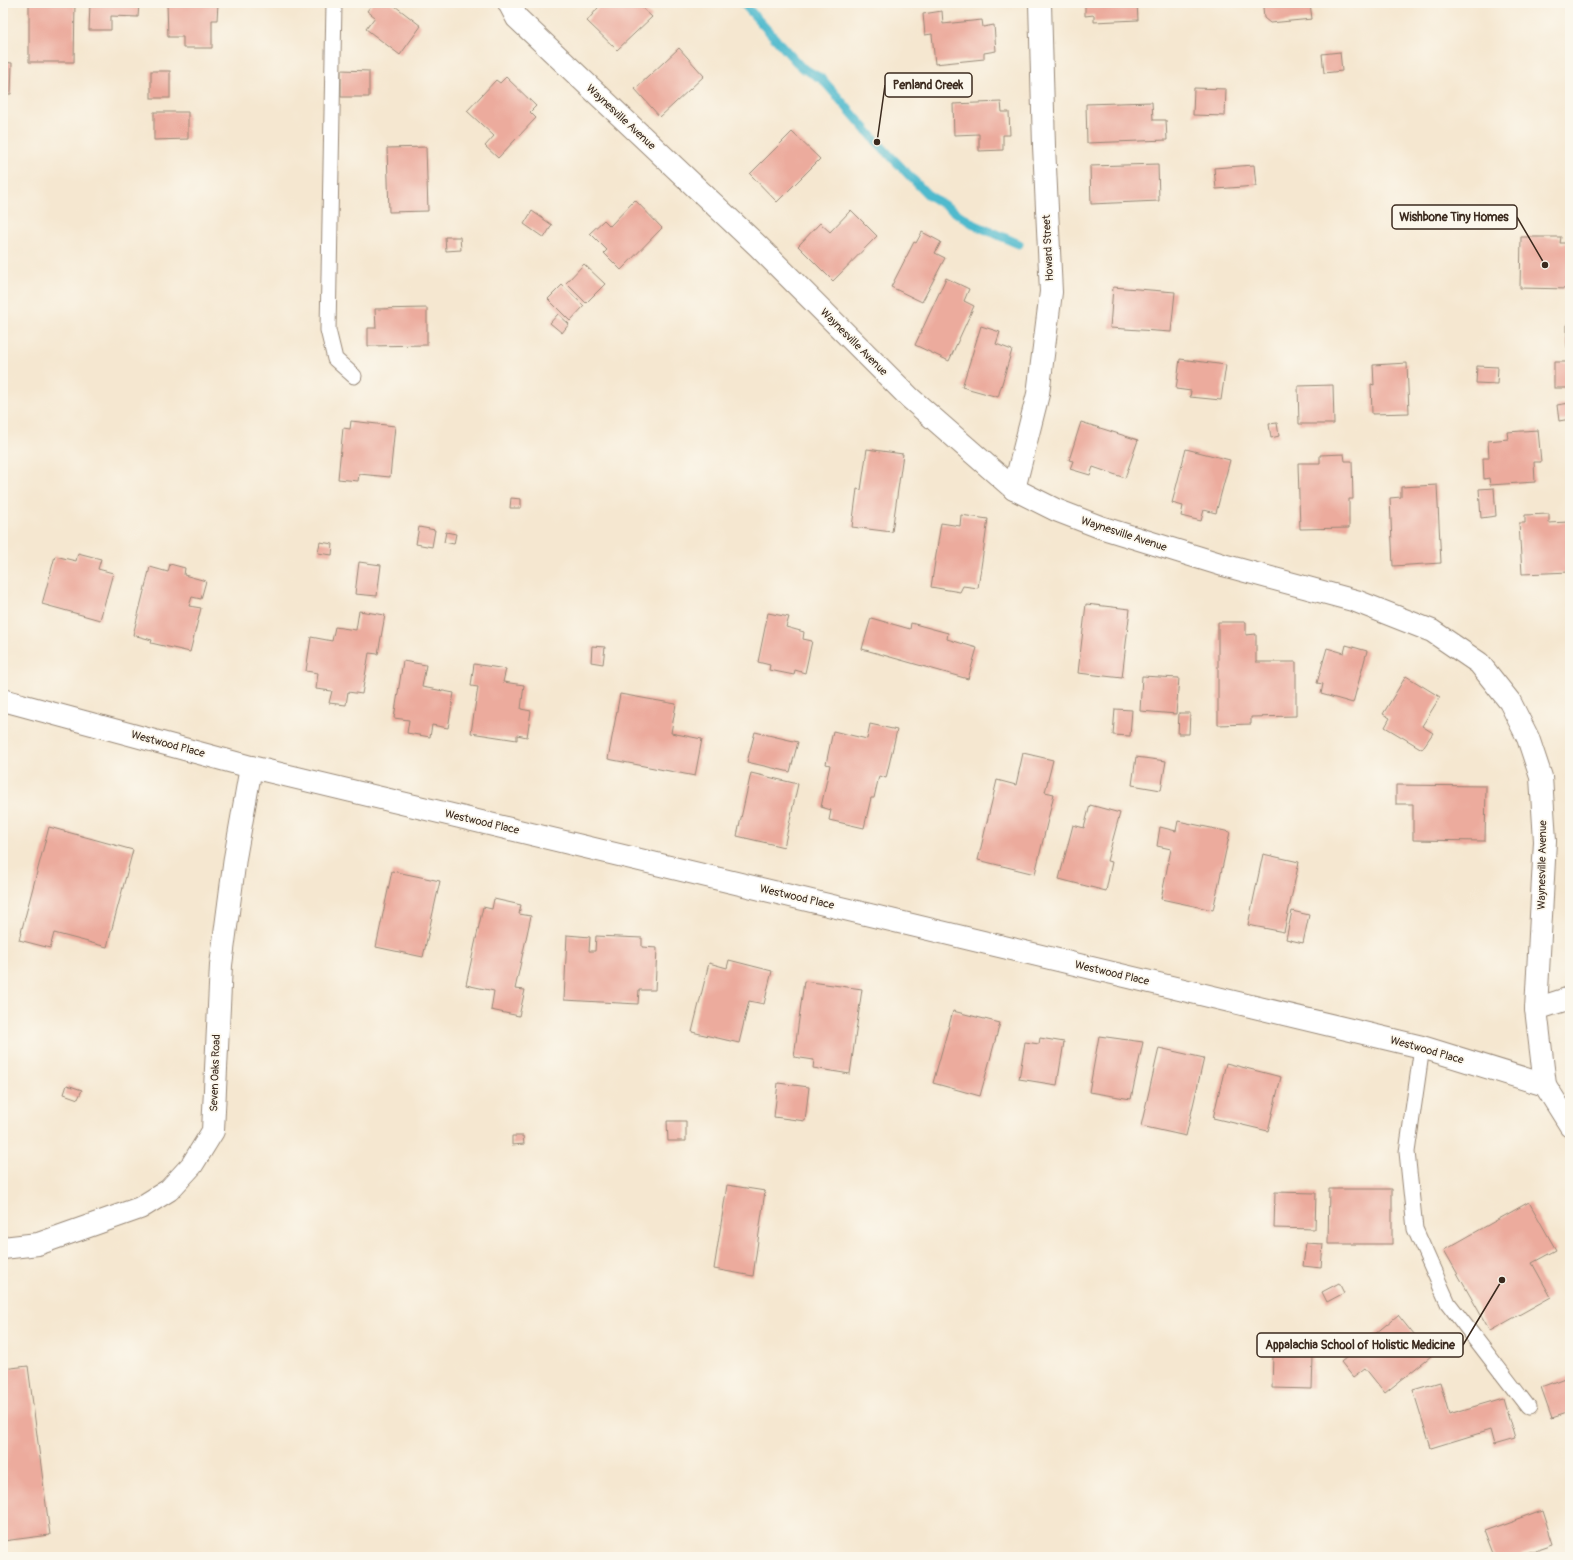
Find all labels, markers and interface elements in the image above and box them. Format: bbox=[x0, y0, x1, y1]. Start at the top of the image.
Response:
callout: Penland Creek bbox=[885, 73, 972, 97]
text: Penland Creek bbox=[893, 78, 964, 93]
street label: Waynesville Avenue bbox=[584, 82, 659, 153]
callout: Wishbone Tiny Homes bbox=[1392, 205, 1517, 229]
text: Wishbone Tiny Homes bbox=[1399, 210, 1509, 225]
street label: Howard Street bbox=[1040, 214, 1056, 282]
street label: Waynesville Avenue bbox=[818, 306, 891, 379]
street label: Waynesville Avenue bbox=[1079, 514, 1169, 554]
street label: Westwood Place bbox=[130, 728, 207, 760]
street label: Westwood Place bbox=[444, 807, 521, 837]
street label: Waynesville Avenue bbox=[1535, 820, 1549, 910]
street label: Westwood Place bbox=[759, 882, 836, 912]
street label: Westwood Place bbox=[1074, 958, 1151, 988]
street label: Westwood Place bbox=[1389, 1033, 1466, 1067]
street label: Seven Oaks Road bbox=[207, 1034, 223, 1112]
callout: Appalachia School of Holistic Medicine bbox=[1257, 1333, 1463, 1357]
text: Appalachia School of Holistic Medicine bbox=[1265, 1338, 1456, 1353]

